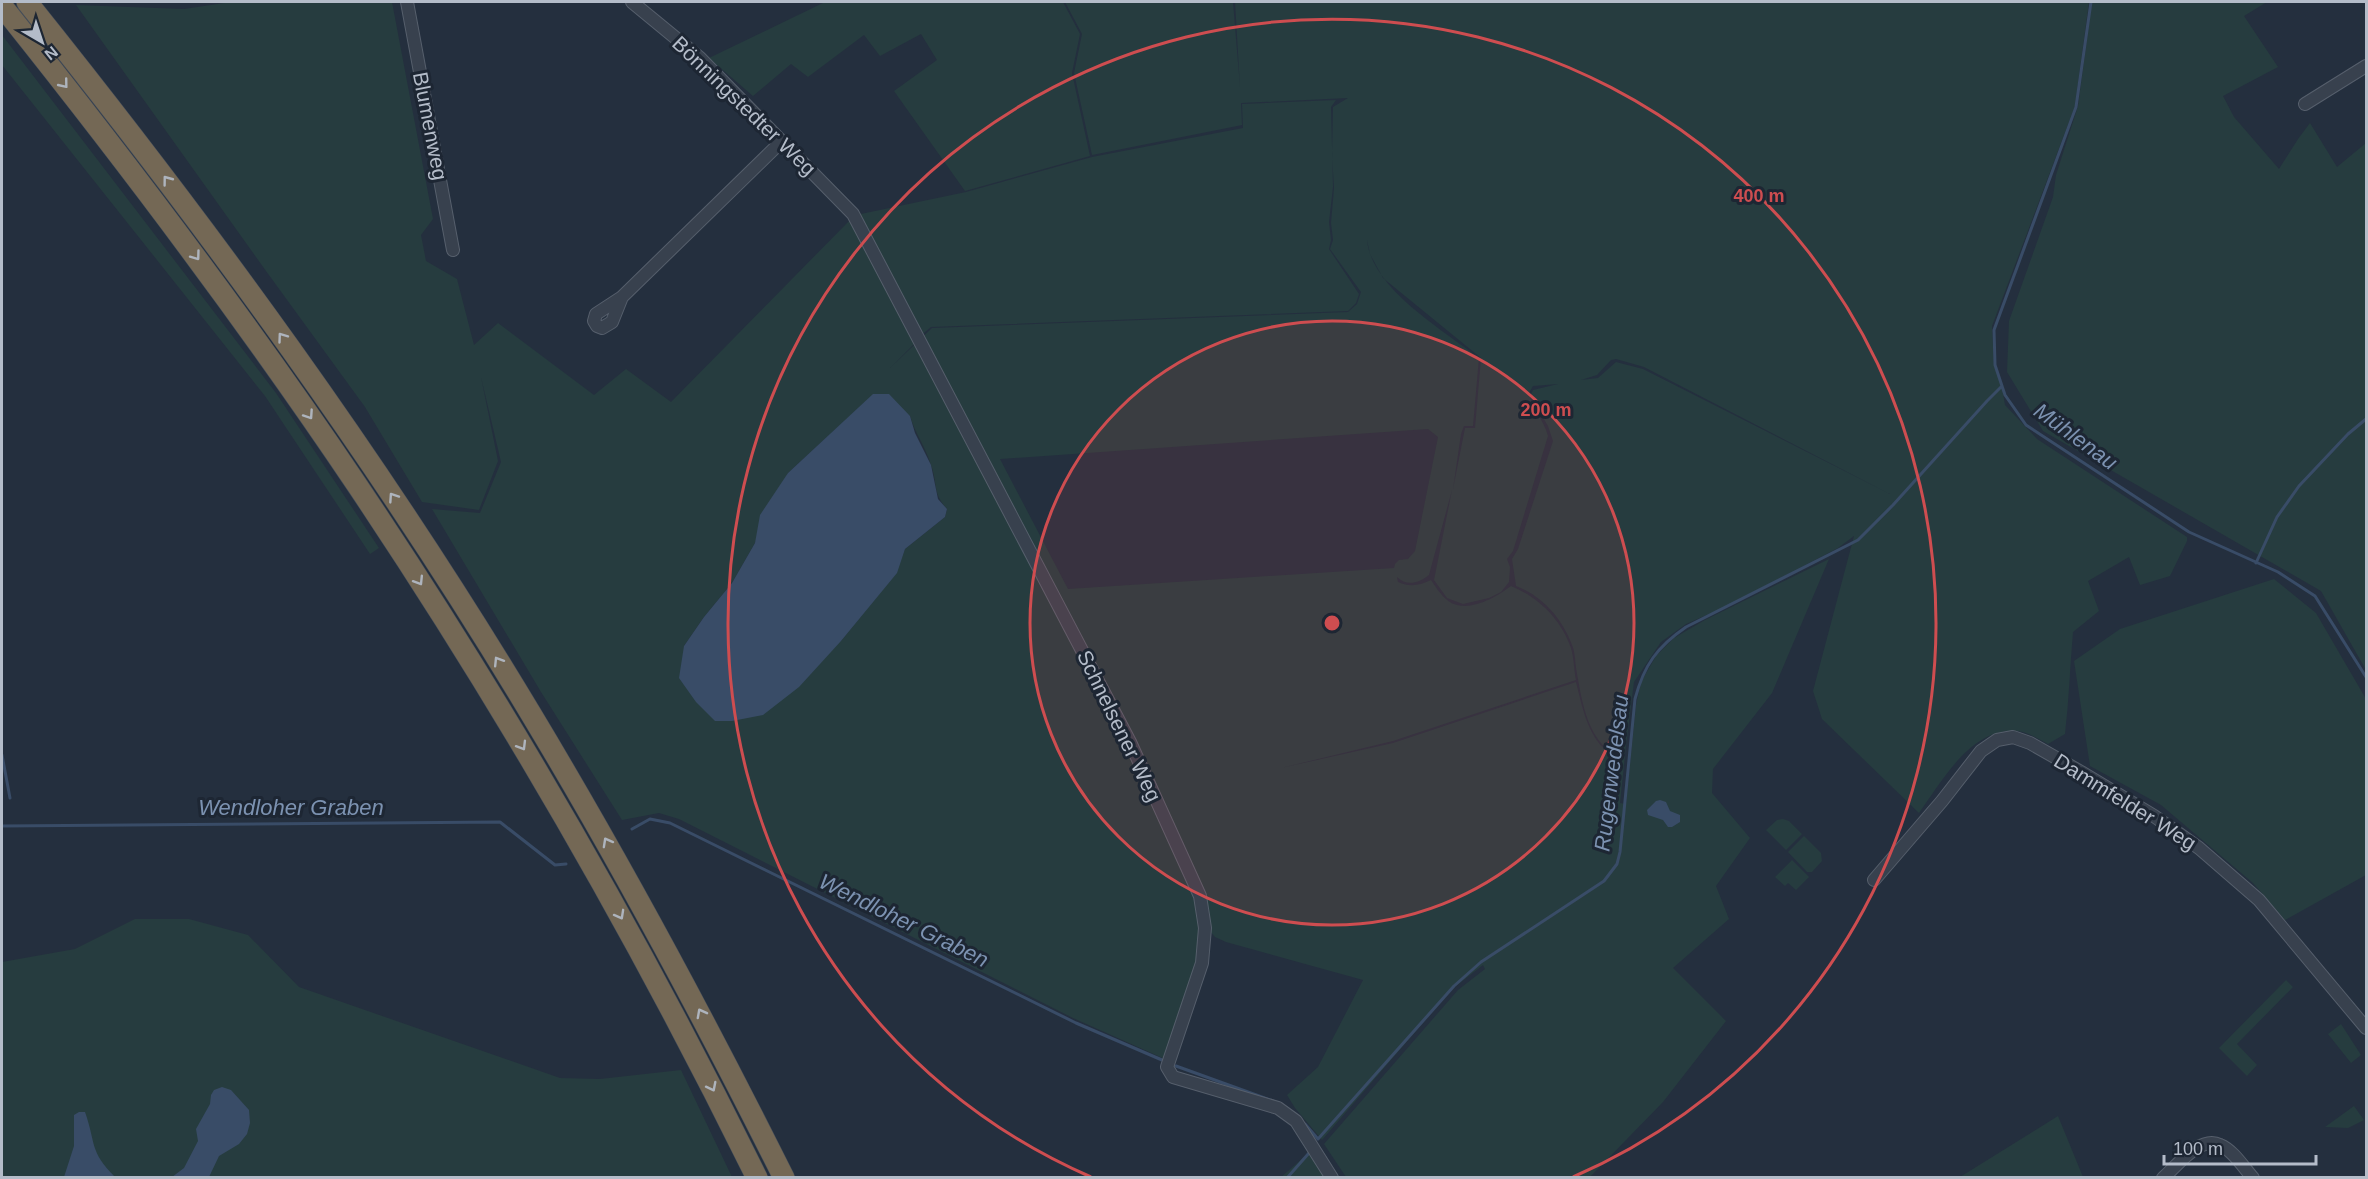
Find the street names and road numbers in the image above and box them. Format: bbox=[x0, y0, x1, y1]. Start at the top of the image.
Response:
street label: Bönningstedter Weg bbox=[668, 31, 821, 180]
street label: Blumenweg bbox=[409, 70, 452, 182]
street label: Schnelsener Weg bbox=[1073, 646, 1166, 805]
street label: Dammfelder Weg bbox=[2050, 749, 2200, 855]

